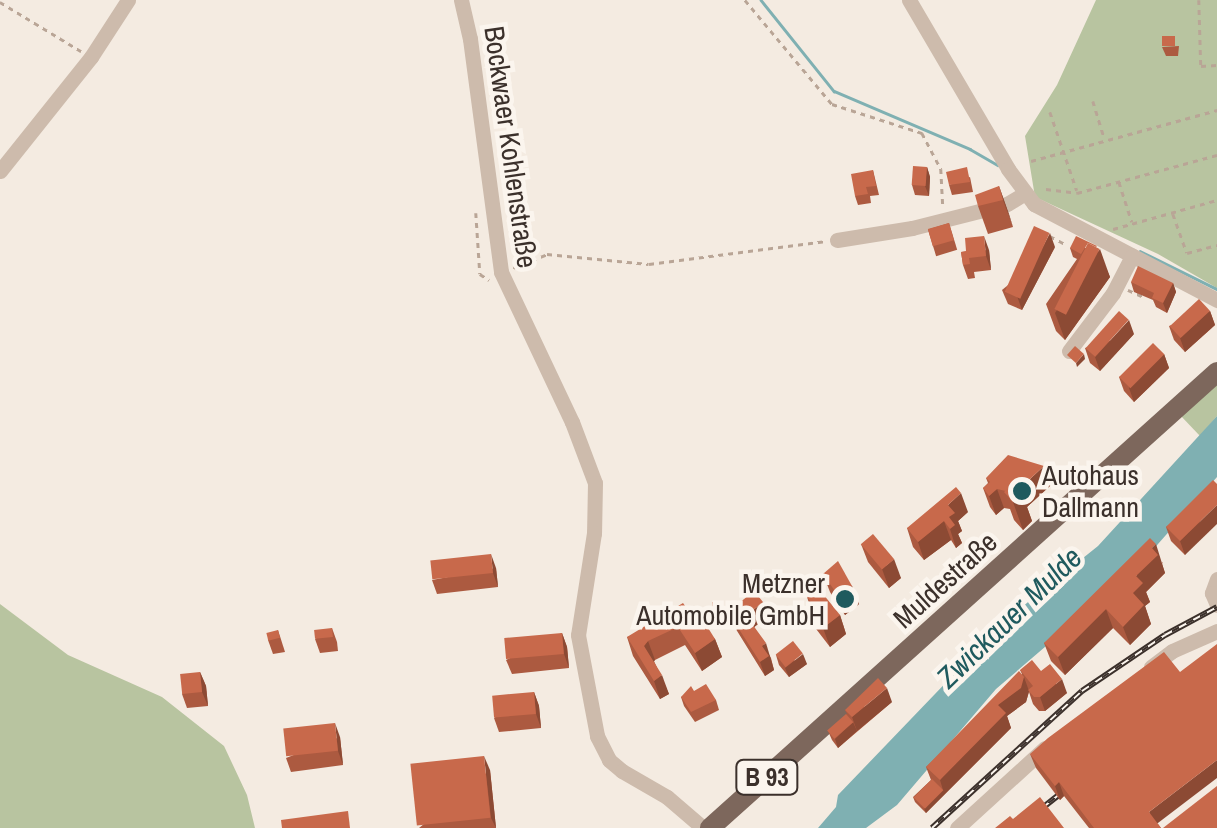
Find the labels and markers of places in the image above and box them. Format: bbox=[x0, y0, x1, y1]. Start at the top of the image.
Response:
place label: Autohaus Dallmann bbox=[1042, 458, 1139, 524]
marker: Autohaus Dallmann bbox=[1011, 480, 1033, 502]
place label: Metzner Automobile GmbH bbox=[636, 566, 825, 632]
marker: Metzner Automobile GmbH bbox=[834, 588, 856, 610]

